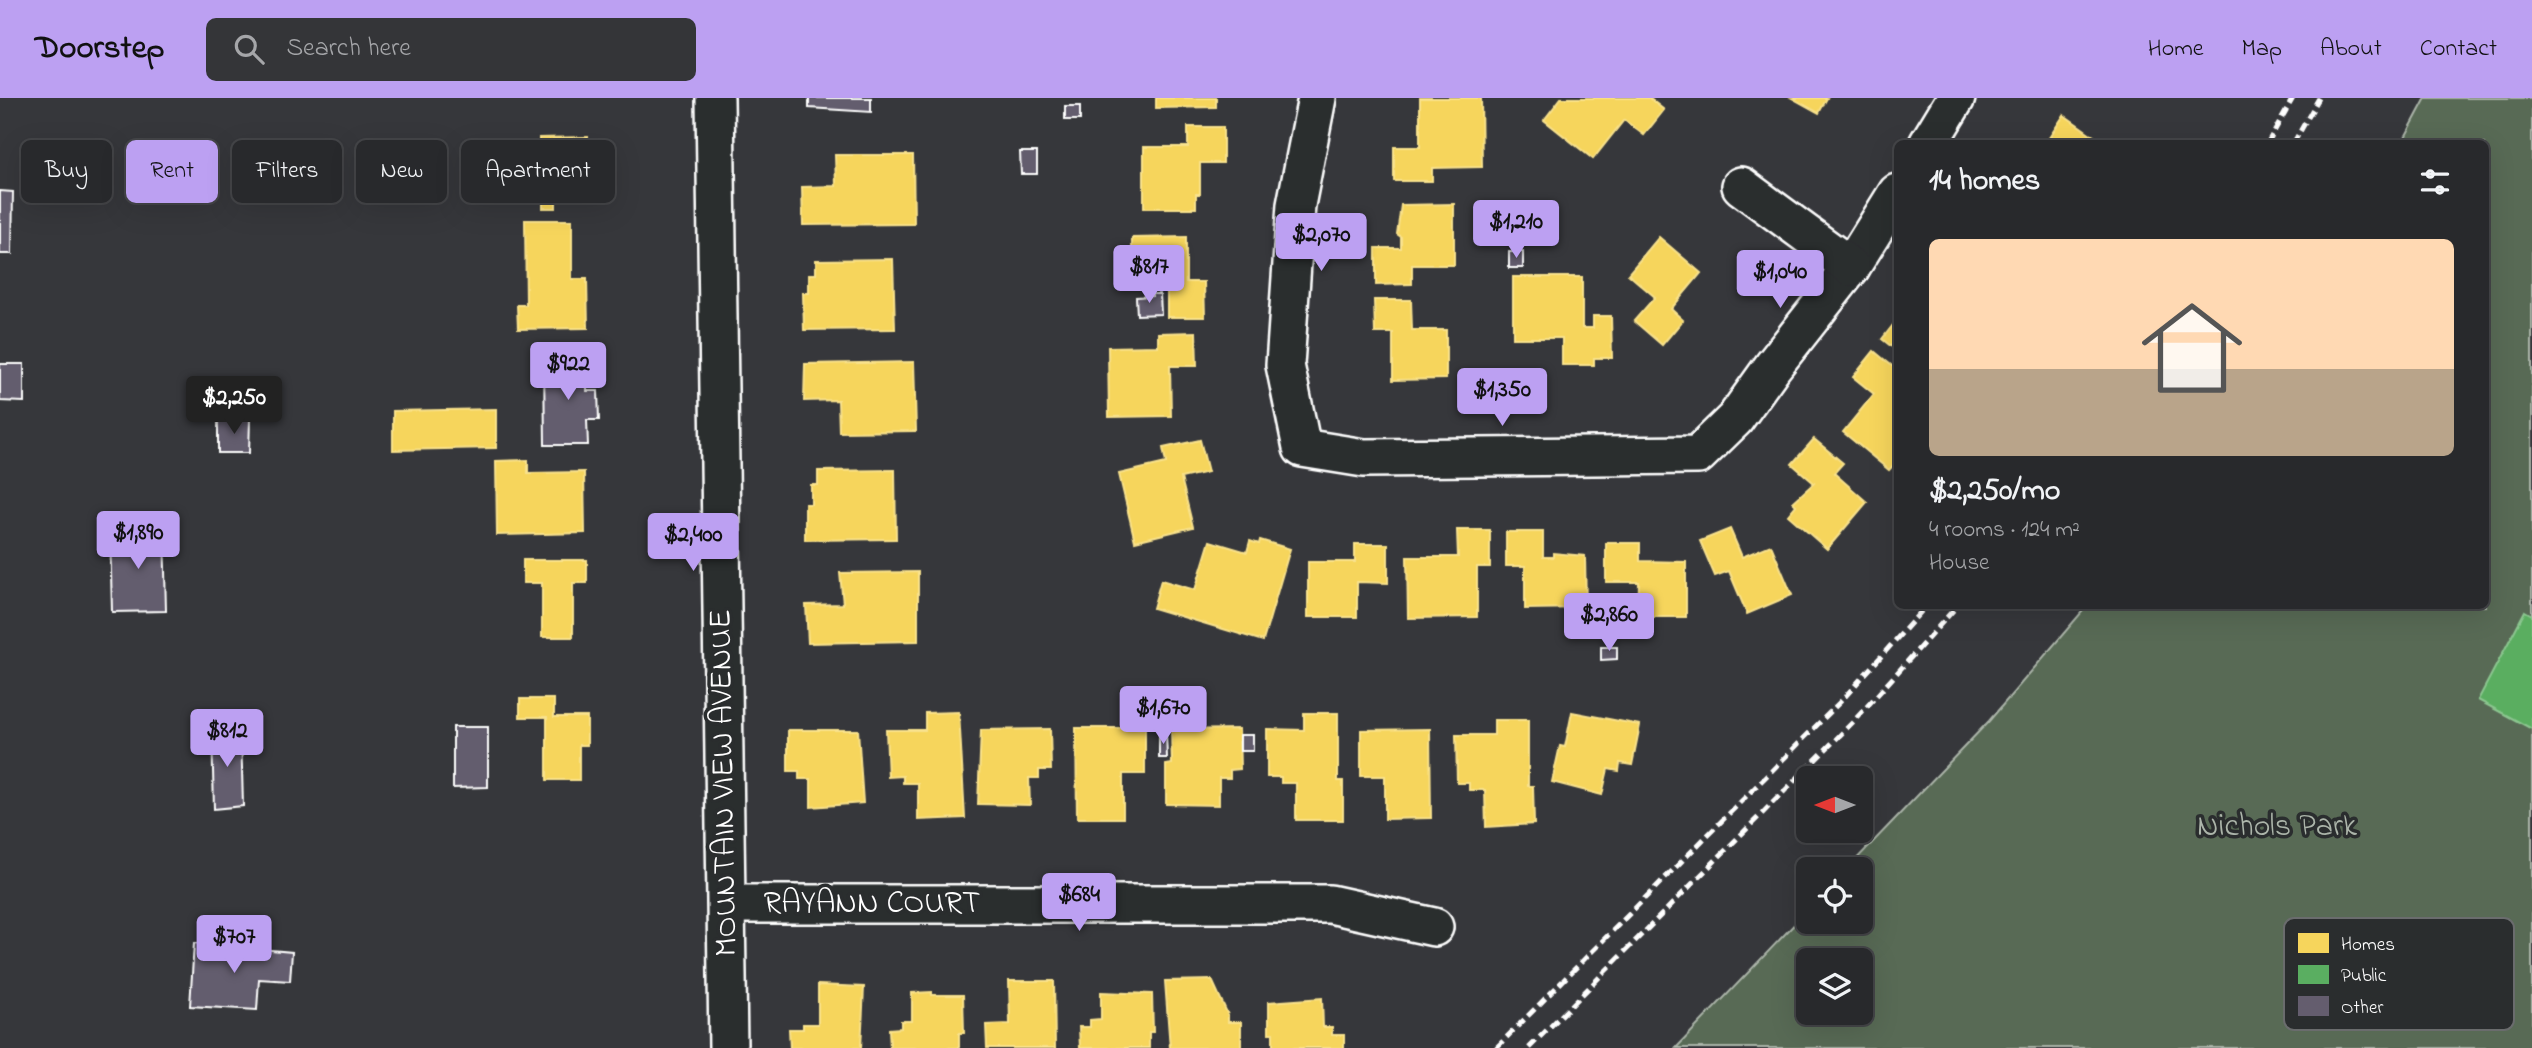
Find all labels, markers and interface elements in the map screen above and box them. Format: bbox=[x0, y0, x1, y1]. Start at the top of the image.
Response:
search box bbox=[206, 18, 696, 81]
text: Doorstep bbox=[35, 25, 164, 73]
icon: search bbox=[230, 30, 268, 68]
text: Search here bbox=[286, 30, 411, 68]
text: Home bbox=[2148, 32, 2204, 67]
text: Map bbox=[2242, 32, 2282, 67]
text: About bbox=[2320, 32, 2382, 67]
text: Contact bbox=[2420, 32, 2497, 67]
chip: Buy bbox=[21, 140, 112, 203]
chip: Rent bbox=[126, 140, 218, 203]
chip: Filters bbox=[232, 140, 342, 203]
chip: New bbox=[356, 140, 447, 203]
chip: Apartment bbox=[461, 140, 615, 203]
text: 14 homes bbox=[1929, 160, 2040, 204]
icon: filters bbox=[2416, 163, 2454, 201]
pin: $1,210 bbox=[1459, 200, 1573, 260]
text: $1,210 bbox=[1489, 206, 1543, 239]
pin: $2,070 bbox=[1264, 214, 1378, 273]
text: $2,070 bbox=[1292, 219, 1350, 252]
pin: $817 bbox=[1108, 246, 1190, 305]
pin: $1,040 bbox=[1723, 250, 1837, 310]
text: $817 bbox=[1129, 251, 1169, 284]
text: $1,040 bbox=[1753, 256, 1807, 289]
icon: home bbox=[2129, 285, 2255, 411]
pin: $922 bbox=[527, 342, 609, 402]
text: $922 bbox=[546, 348, 590, 381]
pin: $1,350 bbox=[1445, 368, 1559, 428]
text: $1,350 bbox=[1473, 374, 1531, 407]
pin: $2,250 bbox=[177, 376, 291, 436]
text: $2,250 bbox=[202, 382, 266, 415]
text: $2,250/mo bbox=[1929, 470, 2060, 514]
pin: $1,890 bbox=[81, 512, 195, 571]
pin: $2,400 bbox=[636, 514, 750, 573]
text: 4 rooms · 124 m² bbox=[1929, 514, 2080, 547]
text: $1,890 bbox=[113, 517, 163, 550]
text: $2,400 bbox=[664, 519, 722, 552]
text: House bbox=[1929, 547, 1989, 580]
pin: $2,860 bbox=[1552, 594, 1666, 653]
text: $2,860 bbox=[1580, 599, 1638, 632]
street label: MOUNTAIN VIEW AVENUE bbox=[698, 609, 752, 957]
pin: $1,670 bbox=[1106, 686, 1220, 746]
text: $1,670 bbox=[1136, 692, 1190, 725]
pin: $812 bbox=[186, 710, 268, 769]
text: $812 bbox=[206, 715, 248, 748]
north arrow bbox=[1796, 766, 1872, 844]
map controls bbox=[1796, 766, 1873, 1025]
park label: Nichols Park bbox=[2197, 804, 2358, 851]
button: locate bbox=[1796, 857, 1873, 934]
pin: $684 bbox=[1038, 874, 1120, 933]
text: $684 bbox=[1058, 879, 1100, 912]
street label: RAYANN COURT bbox=[764, 881, 980, 928]
pin: $707 bbox=[193, 916, 275, 975]
legend bbox=[2284, 918, 2514, 1030]
text: $707 bbox=[213, 921, 255, 954]
text: Homes bbox=[2341, 932, 2395, 959]
button: layers bbox=[1796, 948, 1873, 1025]
text: Public bbox=[2341, 963, 2387, 990]
text: Other bbox=[2341, 995, 2383, 1022]

